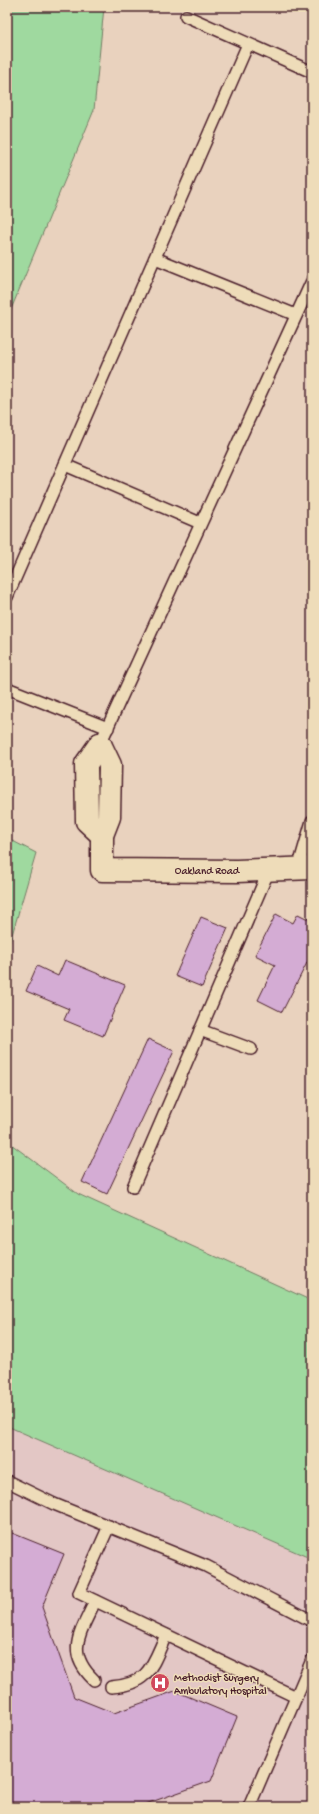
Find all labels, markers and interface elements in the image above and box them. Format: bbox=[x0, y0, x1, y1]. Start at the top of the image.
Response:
street label: Oakland Road bbox=[175, 866, 241, 878]
hospital icon: Methodist Surgery Ambulatory Hospital bbox=[149, 1672, 171, 1694]
place label: Methodist Surgery Ambulatory Hospital bbox=[174, 1673, 267, 1698]

